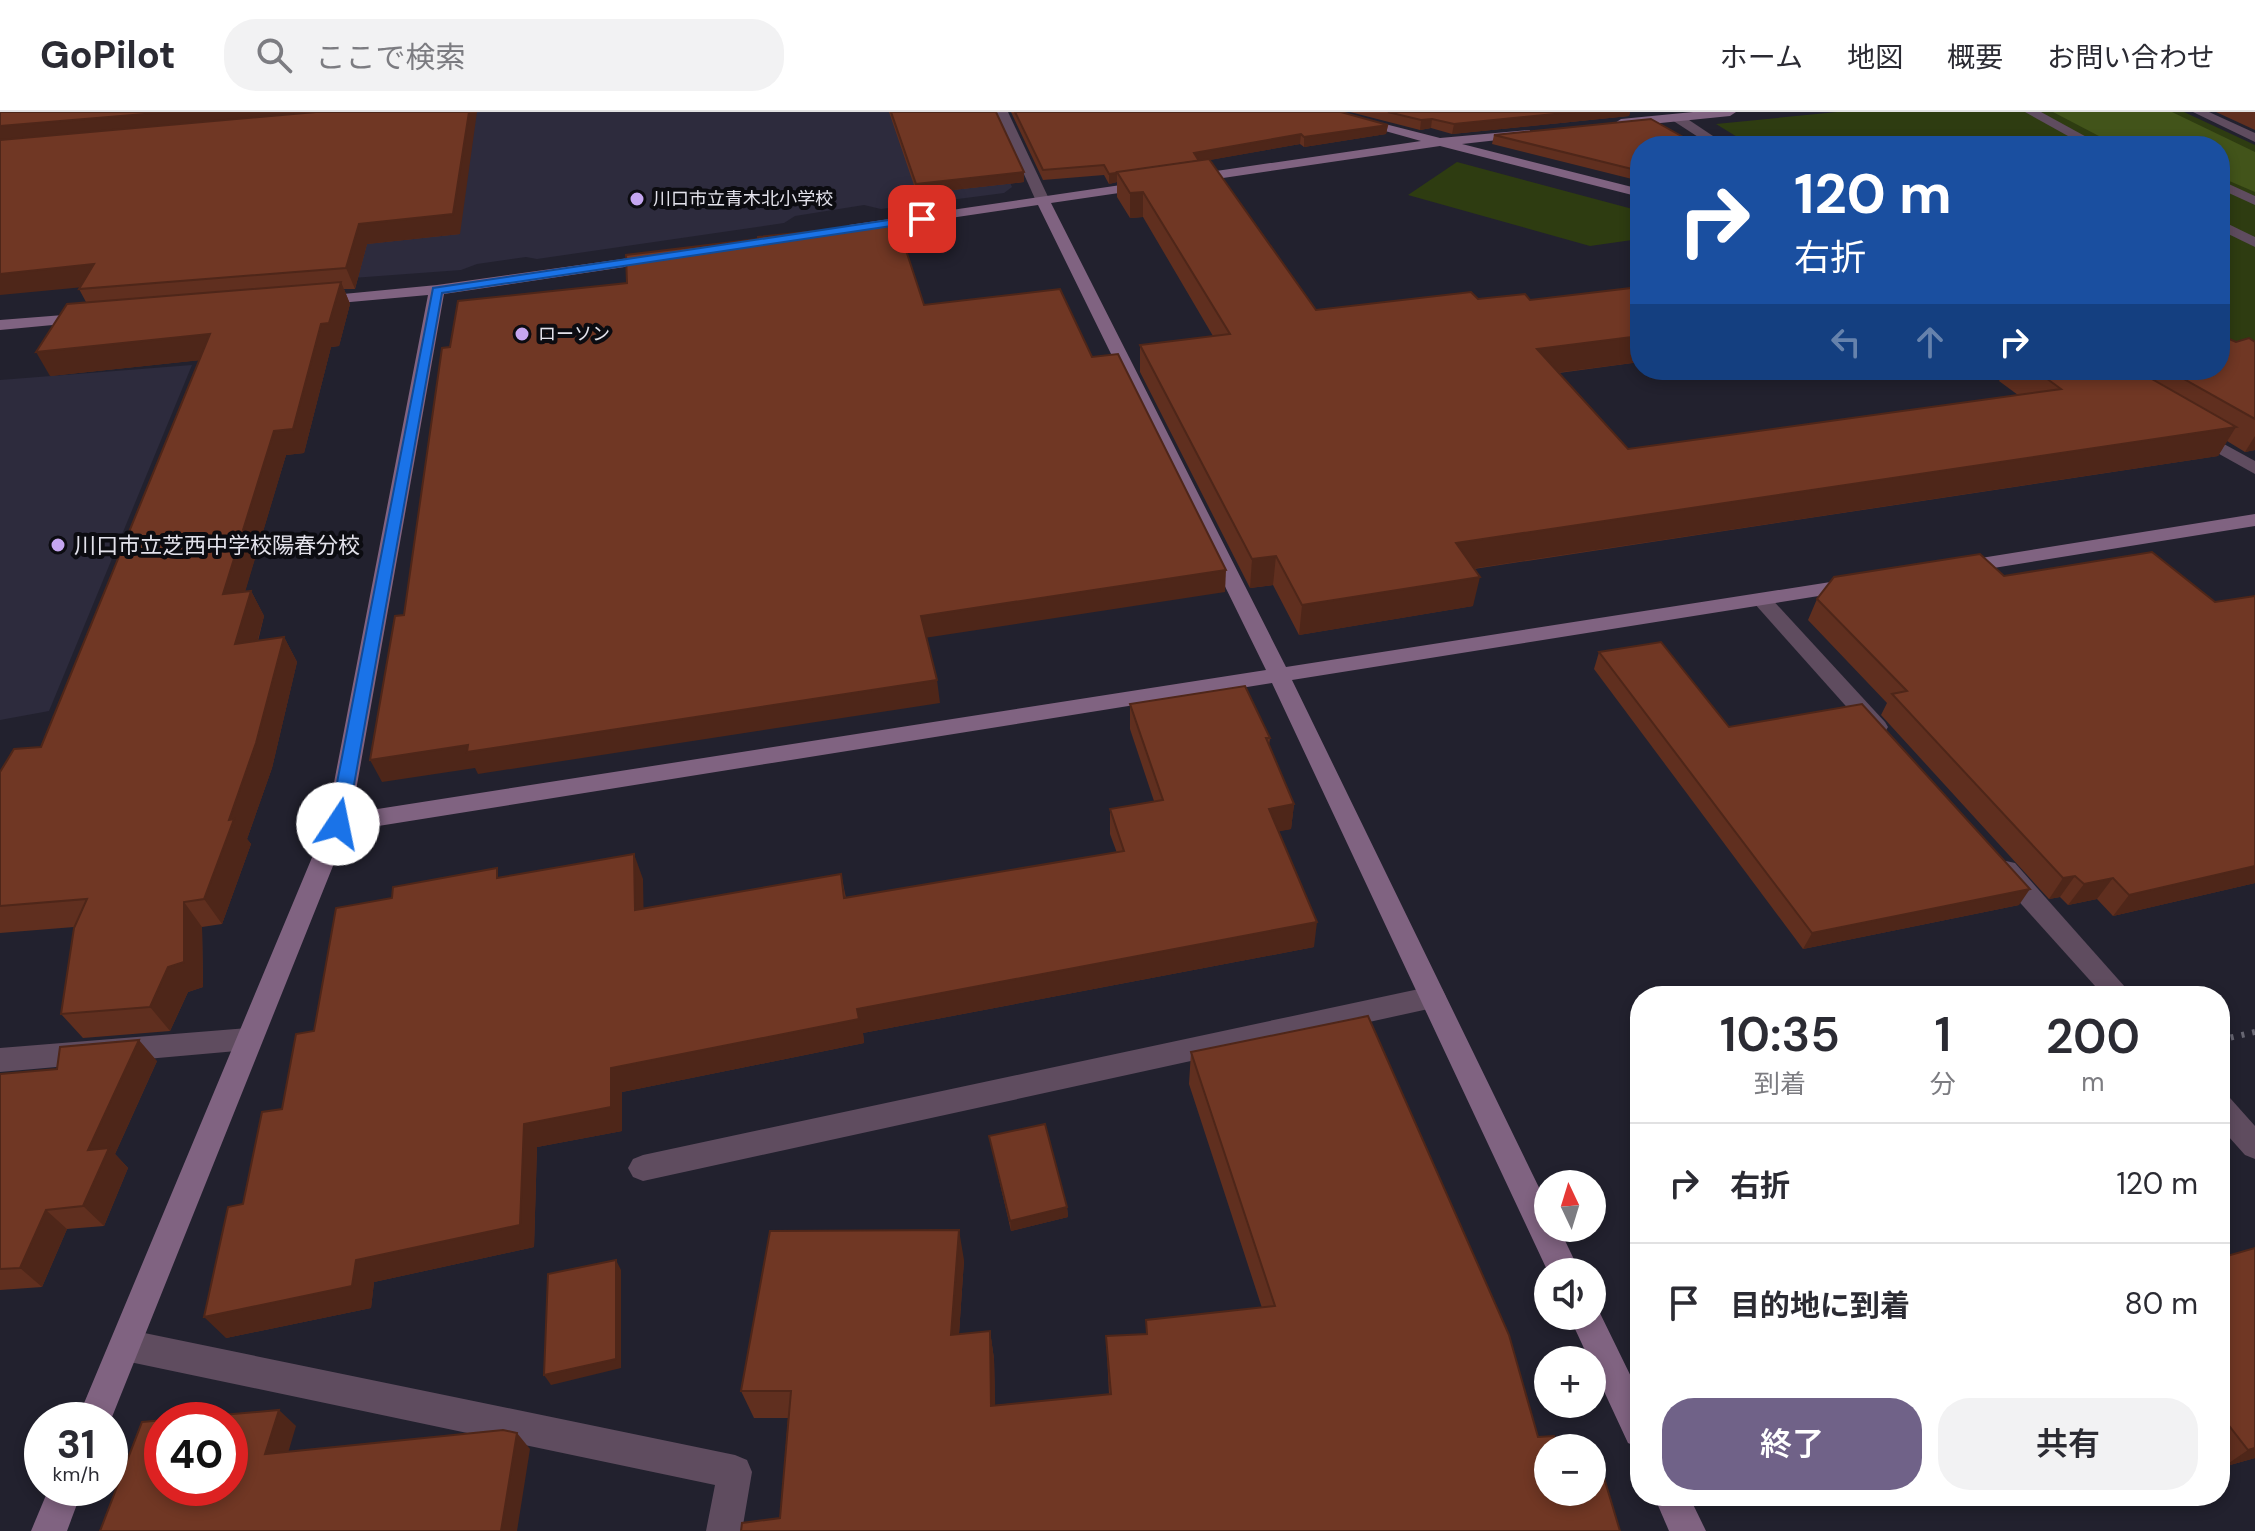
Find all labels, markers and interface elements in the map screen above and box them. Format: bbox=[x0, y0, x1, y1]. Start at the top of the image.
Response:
search box bbox=[224, 19, 784, 91]
text: GoPilot bbox=[40, 30, 176, 80]
icon: search bbox=[252, 33, 296, 77]
text: ここで検索 bbox=[316, 38, 466, 77]
text: ホーム bbox=[1720, 39, 1803, 76]
text: 地図 bbox=[1847, 39, 1903, 76]
text: 概要 bbox=[1947, 39, 2003, 76]
text: お問い合わせ bbox=[2047, 39, 2215, 76]
text: 120 m bbox=[1794, 157, 1952, 230]
icon: right bbox=[1662, 168, 1766, 272]
pin bbox=[888, 185, 956, 253]
place label: 川口市立青木北小学校 bbox=[653, 187, 833, 211]
marker: 川口市立青木北小学校 bbox=[628, 190, 646, 208]
icon: arrive bbox=[900, 197, 944, 241]
text: 右折 bbox=[1794, 234, 1866, 281]
icon: left bbox=[1824, 320, 1868, 364]
icon: ahead bbox=[1908, 320, 1952, 364]
icon: right bbox=[1992, 320, 2036, 364]
place label: ローソン bbox=[538, 322, 610, 346]
marker: ローソン bbox=[513, 325, 531, 343]
place label: 川口市立芝西中学校陽春分校 bbox=[74, 531, 360, 560]
marker: 川口市立芝西中学校陽春分校 bbox=[49, 536, 67, 554]
position arrow bbox=[296, 782, 380, 866]
text: 10:35 bbox=[1720, 1003, 1840, 1066]
text: 1 bbox=[1934, 1003, 1951, 1066]
text: 200 bbox=[2046, 1005, 2140, 1068]
text: m bbox=[2081, 1065, 2105, 1099]
text: 到着 bbox=[1754, 1067, 1806, 1101]
text: 分 bbox=[1930, 1067, 1956, 1101]
icon: right bbox=[1662, 1161, 1706, 1205]
text: 120 m bbox=[2116, 1164, 2198, 1203]
text: 右折 bbox=[1730, 1166, 1790, 1205]
north arrow bbox=[1534, 1170, 1606, 1242]
map controls bbox=[1534, 1170, 1606, 1506]
button: sound bbox=[1534, 1258, 1606, 1330]
icon: arrive bbox=[1662, 1281, 1706, 1325]
text: 80 m bbox=[2125, 1284, 2198, 1323]
text: 目的地に到着 bbox=[1730, 1286, 1910, 1325]
button: + bbox=[1534, 1346, 1606, 1418]
button: 終了 bbox=[1662, 1398, 1922, 1490]
button: 共有 bbox=[1938, 1398, 2198, 1490]
speed limit sign: 40 bbox=[144, 1402, 248, 1506]
text: 31 bbox=[57, 1418, 95, 1470]
button: − bbox=[1534, 1434, 1606, 1506]
text: km/h bbox=[52, 1461, 100, 1487]

